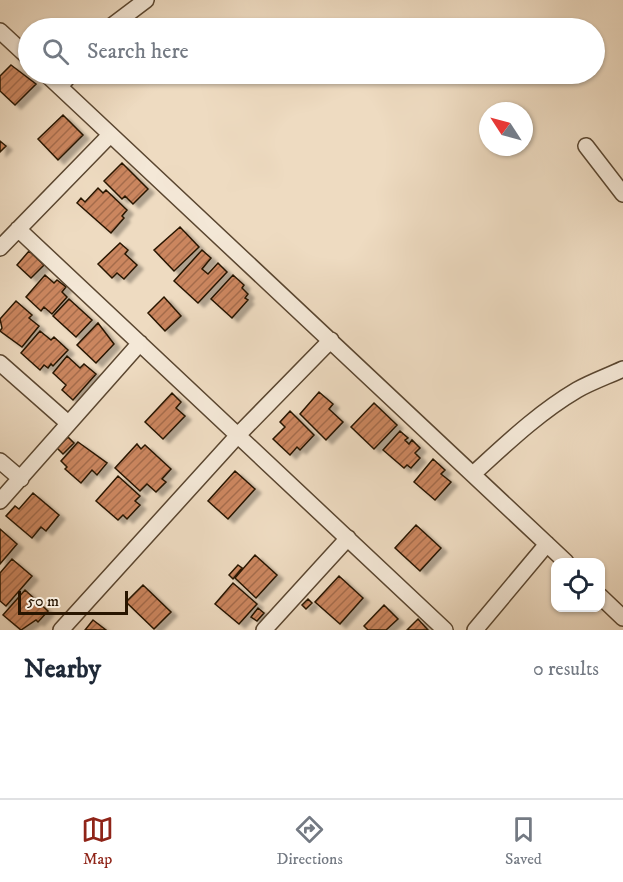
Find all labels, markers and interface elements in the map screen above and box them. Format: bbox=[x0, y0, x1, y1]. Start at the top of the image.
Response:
search box bbox=[18, 18, 605, 84]
icon: search bbox=[39, 35, 72, 68]
text: Search here bbox=[87, 38, 189, 65]
north arrow bbox=[479, 102, 533, 156]
map controls bbox=[551, 558, 605, 612]
button: locate bbox=[551, 558, 605, 612]
scale bar bbox=[18, 588, 128, 616]
text: 50 m bbox=[27, 591, 59, 611]
text: Nearby bbox=[24, 653, 101, 686]
text: 0 results bbox=[533, 657, 599, 682]
tab: Map bbox=[81, 813, 114, 869]
tab: Directions bbox=[276, 813, 343, 869]
tab: Saved bbox=[505, 813, 542, 869]

